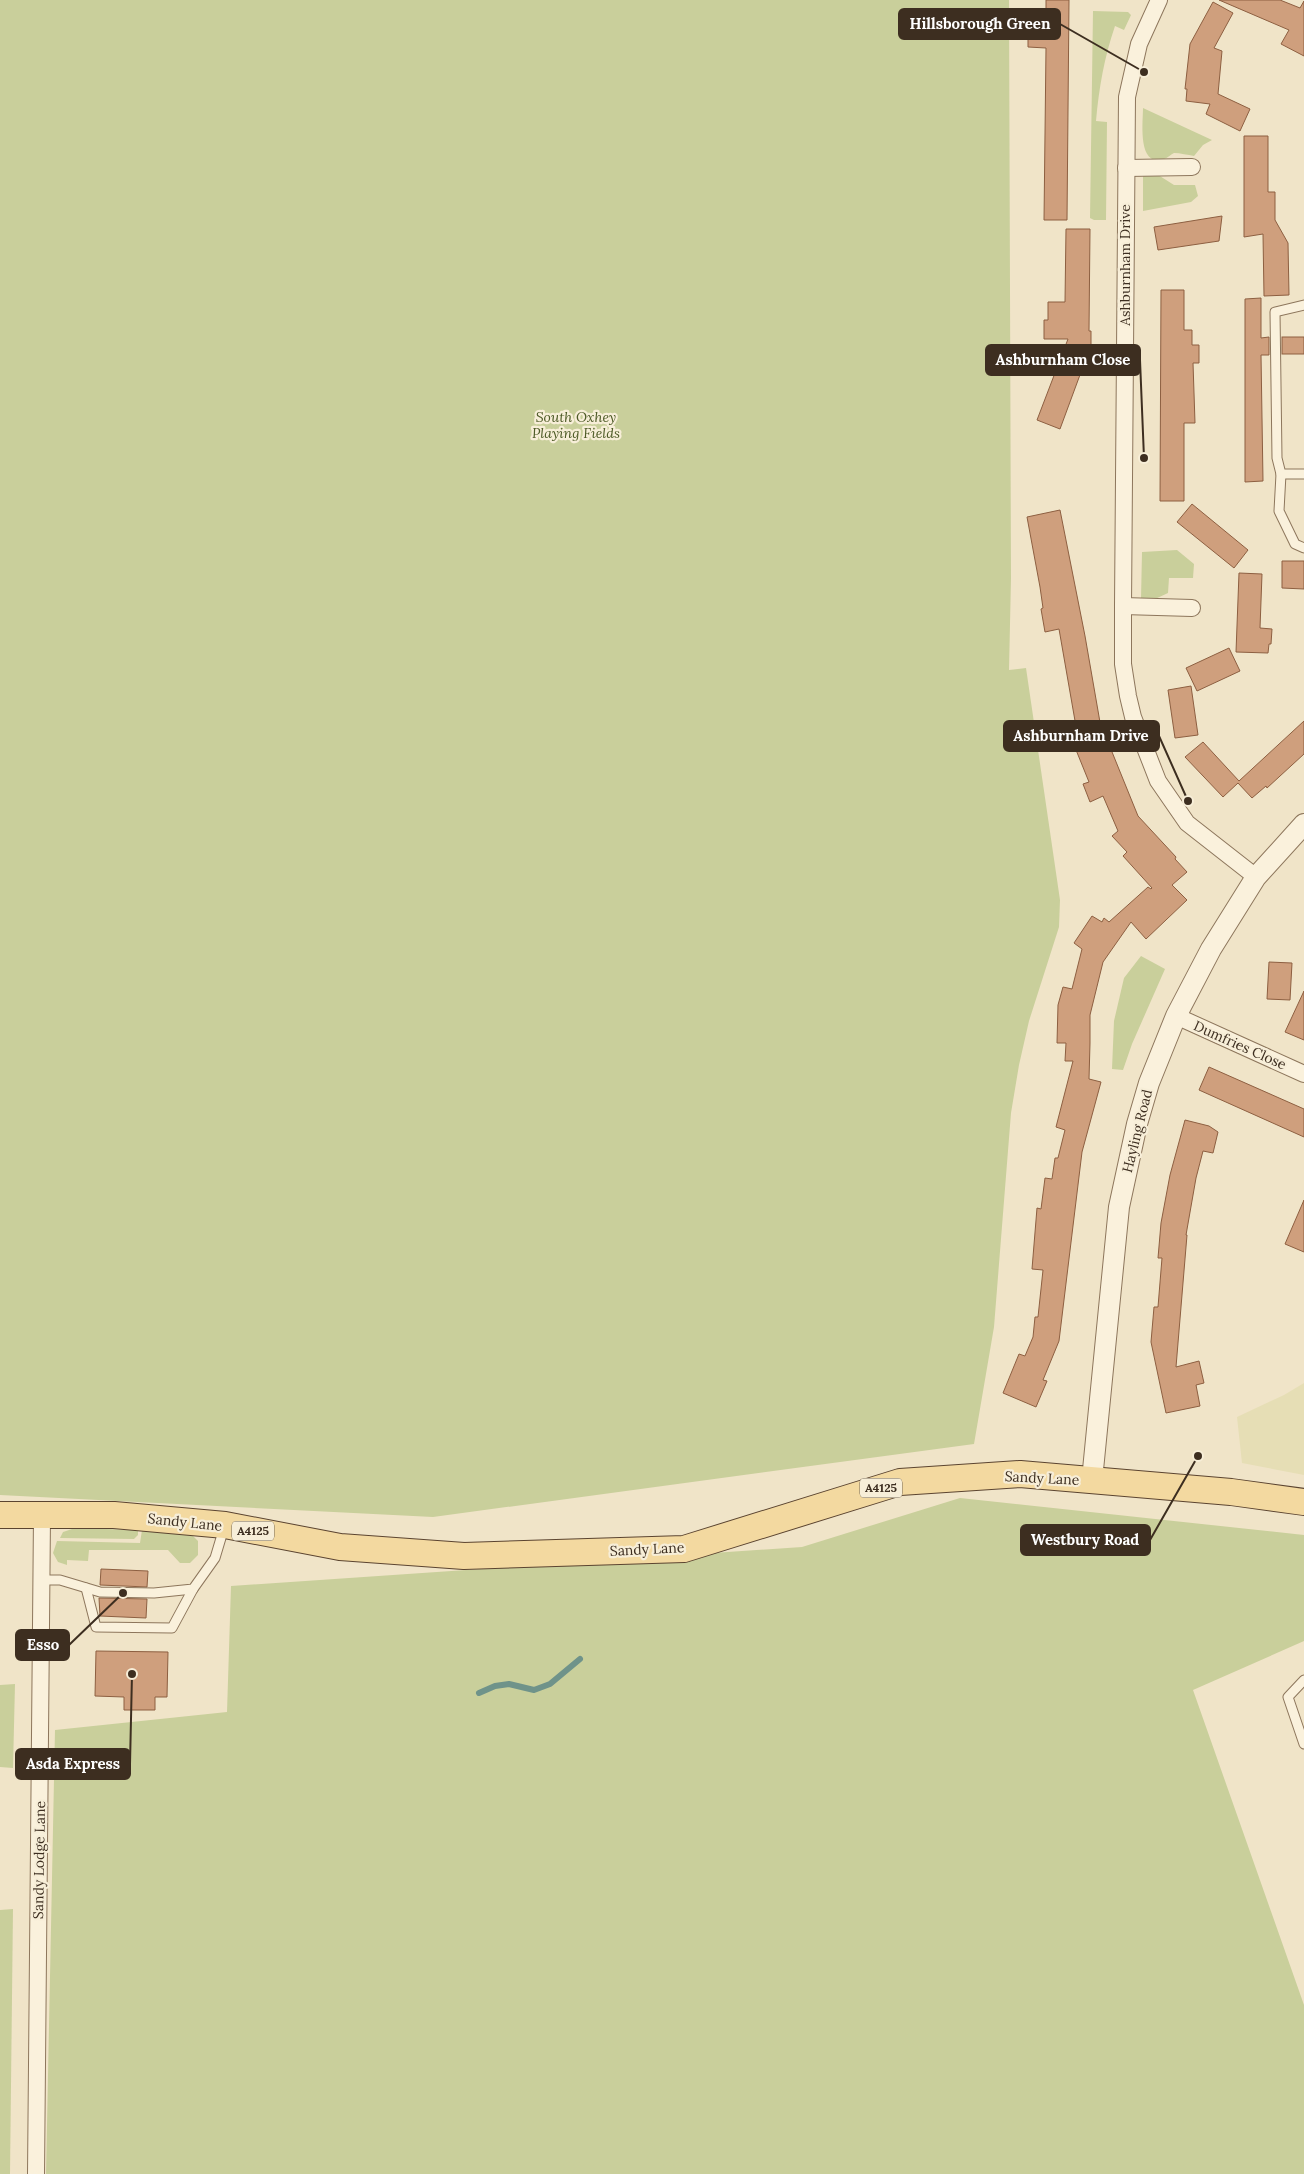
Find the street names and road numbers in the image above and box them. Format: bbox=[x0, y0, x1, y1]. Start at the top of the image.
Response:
street label: Ashburnham Drive bbox=[1116, 204, 1134, 327]
street label: Dumfries Close bbox=[1191, 1017, 1290, 1074]
street label: Hayling Road bbox=[1118, 1087, 1156, 1175]
street label: Sandy Lane bbox=[1004, 1467, 1080, 1489]
road number: A4125 bbox=[860, 1479, 902, 1498]
street label: Sandy Lane bbox=[147, 1509, 224, 1535]
road number: A4125 bbox=[232, 1522, 274, 1540]
street label: Sandy Lane bbox=[609, 1538, 685, 1560]
street label: Sandy Lodge Lane bbox=[29, 1800, 49, 1919]

